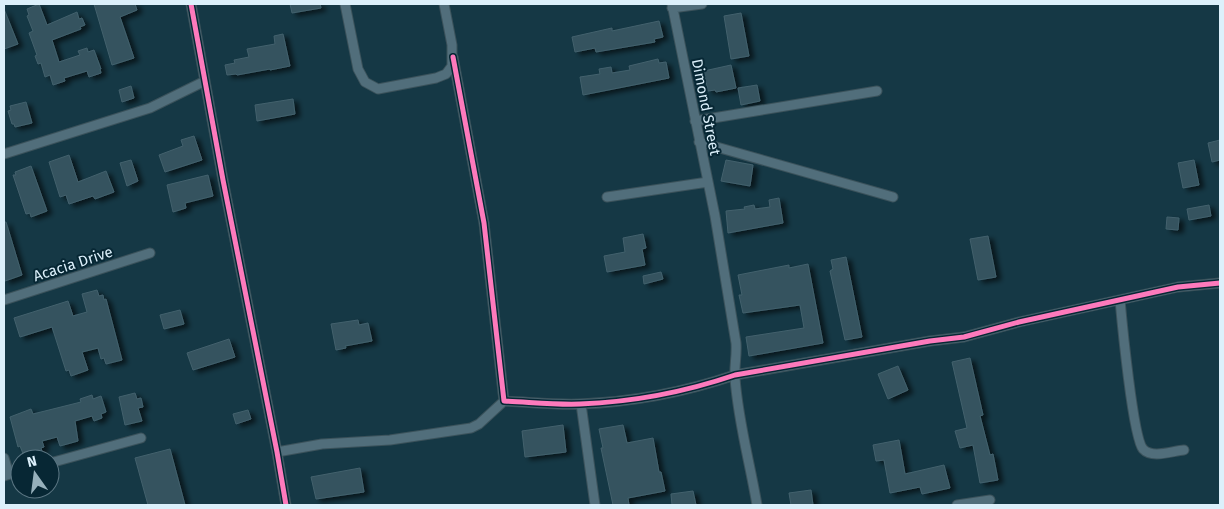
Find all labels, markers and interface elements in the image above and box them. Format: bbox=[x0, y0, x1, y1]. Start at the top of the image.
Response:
street label: Dimond Street bbox=[688, 57, 724, 157]
street label: Acacia Drive bbox=[31, 243, 115, 285]
north arrow bbox=[10, 449, 60, 499]
text: N bbox=[25, 452, 39, 471]

